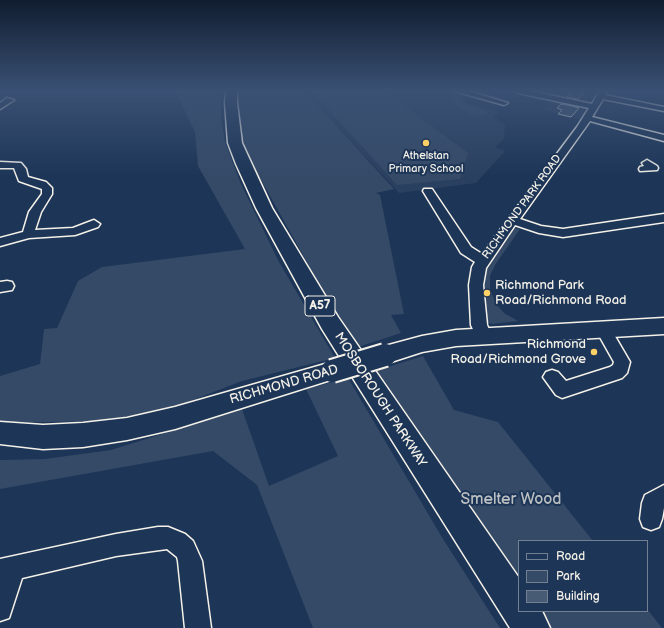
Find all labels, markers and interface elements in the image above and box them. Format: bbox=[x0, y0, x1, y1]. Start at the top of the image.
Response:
marker: Athelstan Primary School bbox=[421, 138, 431, 148]
place label: Athelstan Primary School bbox=[389, 149, 463, 175]
street label: RICHMOND PARK ROAD bbox=[480, 152, 564, 262]
place label: Richmond Park Road/Richmond Road bbox=[495, 278, 627, 309]
marker: Richmond Park Road/Richmond Road bbox=[482, 288, 492, 298]
road number: A57 bbox=[305, 296, 335, 316]
street label: MOSBOROUGH PARKWAY bbox=[331, 330, 429, 470]
place label: Richmond Road/Richmond Grove bbox=[451, 337, 586, 368]
marker: Richmond Road/Richmond Grove bbox=[589, 347, 599, 357]
street label: RICHMOND ROAD bbox=[228, 362, 340, 408]
park label: Smelter Wood bbox=[460, 490, 562, 510]
legend bbox=[518, 540, 648, 612]
text: Road bbox=[556, 549, 585, 564]
text: Park bbox=[556, 569, 580, 584]
text: Building bbox=[556, 589, 600, 604]

